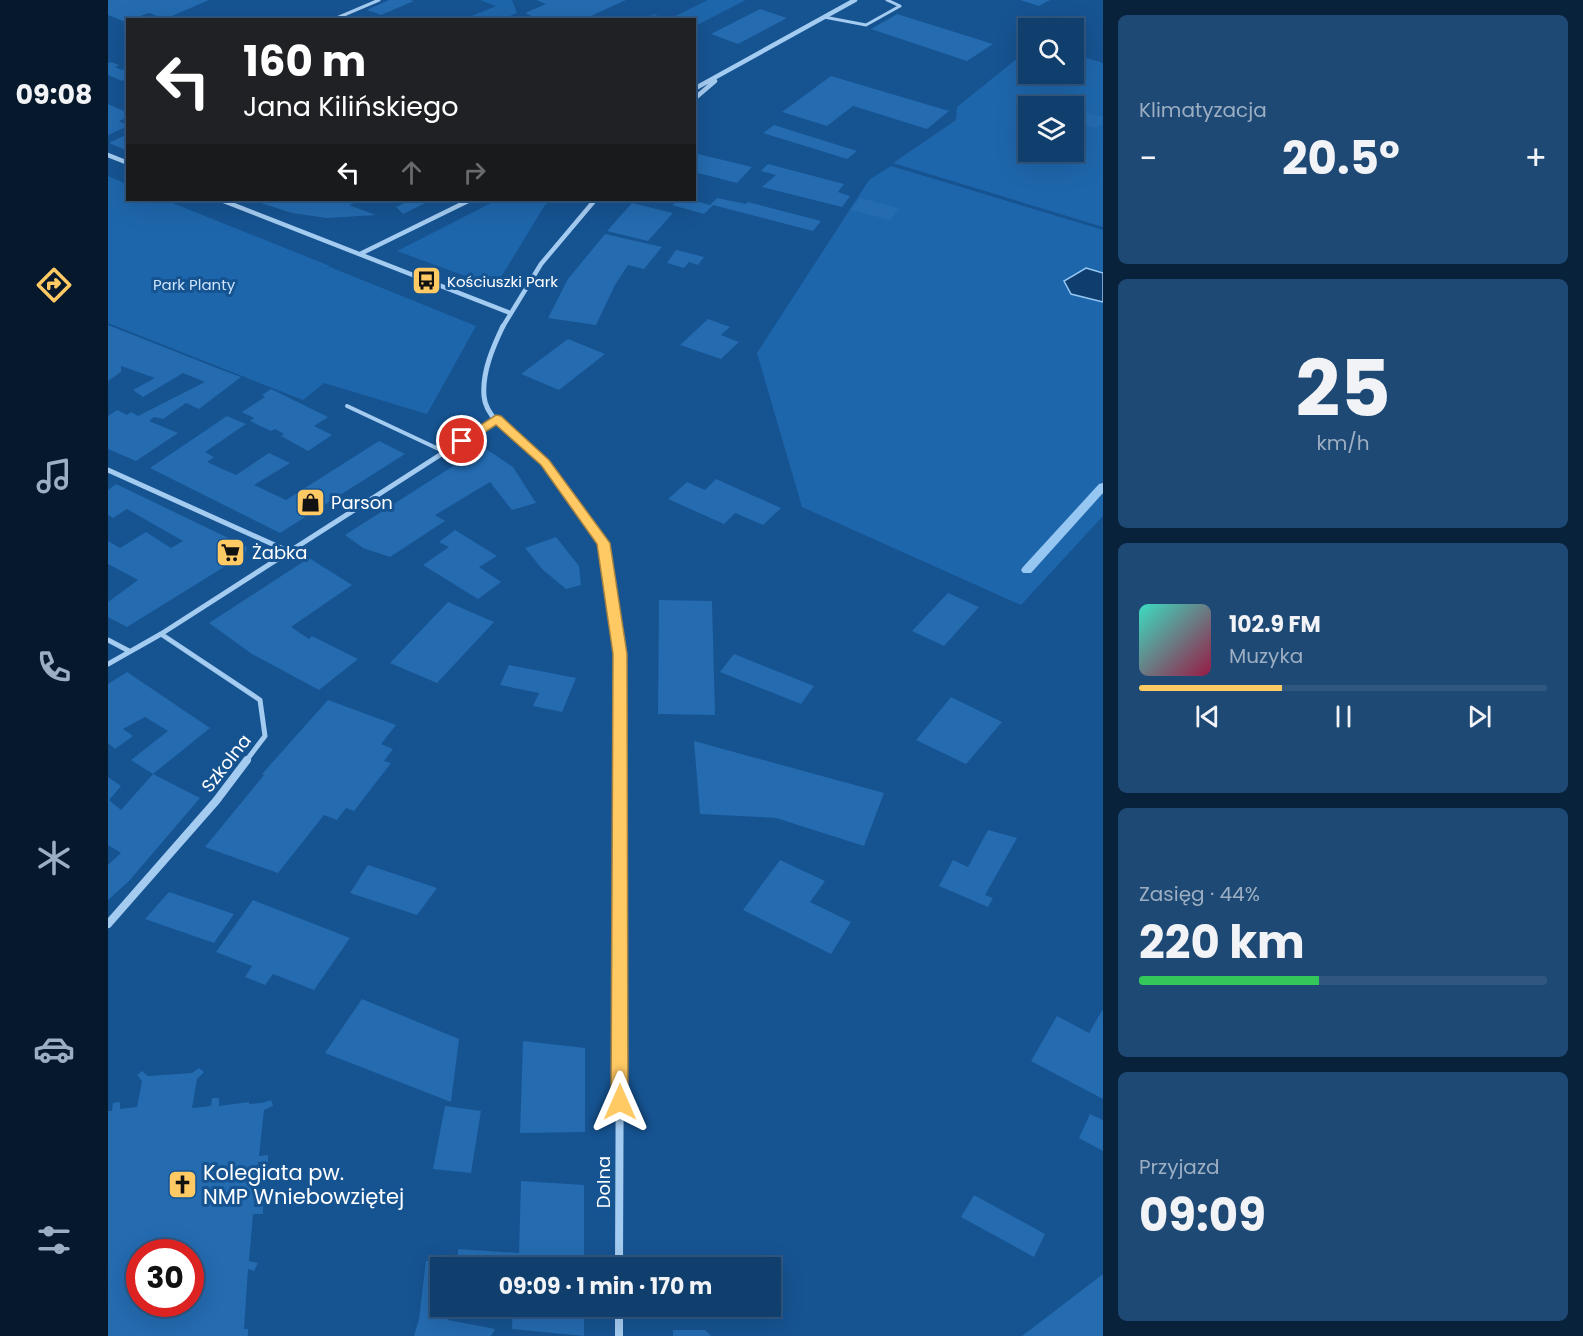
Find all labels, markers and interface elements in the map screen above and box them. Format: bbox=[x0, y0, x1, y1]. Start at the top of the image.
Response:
map controls bbox=[1018, 18, 1084, 162]
button: search bbox=[1018, 18, 1084, 84]
text: 160 m bbox=[243, 32, 366, 91]
icon: left bbox=[144, 42, 222, 120]
text: 09:08 bbox=[16, 76, 92, 113]
text: Jana Kilińskiego bbox=[243, 88, 459, 125]
button: layers bbox=[1018, 96, 1084, 162]
text: Klimatyzacja bbox=[1139, 96, 1267, 124]
text: 20.5° bbox=[1282, 127, 1400, 190]
text: − bbox=[1139, 135, 1157, 182]
text: + bbox=[1524, 135, 1547, 182]
icon: left bbox=[332, 156, 365, 189]
icon: ahead bbox=[395, 156, 428, 189]
icon: right bbox=[458, 156, 491, 189]
icon: directions bbox=[33, 264, 75, 306]
bus stop icon: Kościuszki Park bbox=[410, 265, 442, 297]
place label: Kościuszki Park bbox=[447, 271, 558, 292]
park label: Park Planty bbox=[153, 274, 236, 295]
text: 25 bbox=[1295, 334, 1391, 443]
pin bbox=[436, 415, 487, 466]
icon: arrive bbox=[445, 424, 478, 457]
text: km/h bbox=[1316, 429, 1370, 457]
icon: music bbox=[33, 455, 75, 497]
shop icon: Parson bbox=[294, 486, 326, 518]
place label: Parson bbox=[331, 490, 393, 515]
supermarket icon: Żabka bbox=[215, 536, 247, 568]
place label: Żabka bbox=[252, 540, 308, 565]
text: 102.9 FM bbox=[1229, 609, 1321, 640]
text: Muzyka bbox=[1229, 642, 1303, 670]
icon: phone bbox=[33, 646, 75, 688]
icon: previous bbox=[1191, 700, 1224, 733]
icon: pause bbox=[1327, 700, 1360, 733]
icon: next bbox=[1463, 700, 1496, 733]
street label: Szkolna bbox=[195, 729, 257, 797]
icon: climate bbox=[33, 837, 75, 879]
text: Zasięg · 44% bbox=[1139, 880, 1260, 908]
text: 220 km bbox=[1139, 911, 1305, 974]
icon: car bbox=[33, 1028, 75, 1070]
position arrow bbox=[588, 1070, 652, 1134]
text: Przyjazd bbox=[1139, 1153, 1220, 1181]
street label: Dolna bbox=[591, 1156, 616, 1208]
place label: Kolegiata pw. NMP Wniebowziętej bbox=[203, 1158, 404, 1211]
church icon: Kolegiata pw. NMP Wniebowziętej bbox=[166, 1168, 198, 1200]
text: 09:09 bbox=[1139, 1184, 1266, 1247]
icon: filters bbox=[33, 1219, 75, 1261]
speed limit sign: 30 bbox=[126, 1239, 204, 1317]
text: 09:09 · 1 min · 170 m bbox=[499, 1271, 712, 1302]

